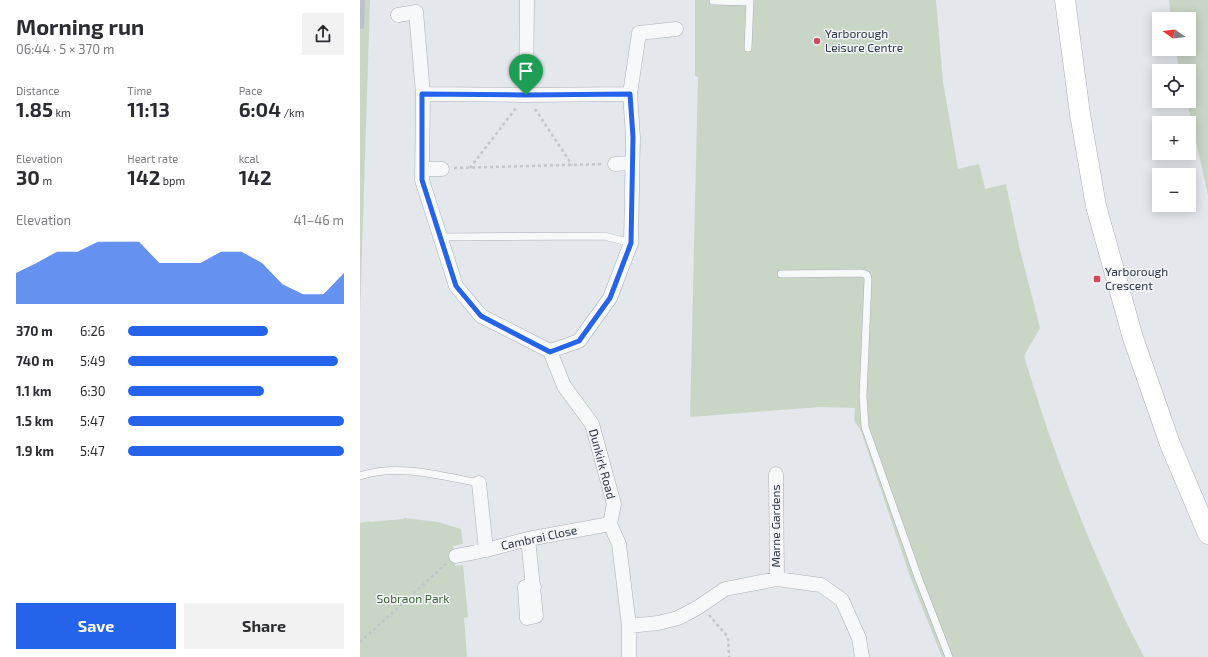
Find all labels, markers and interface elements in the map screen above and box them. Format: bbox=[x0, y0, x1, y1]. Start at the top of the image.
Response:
north arrow bbox=[1152, 12, 1196, 56]
map controls bbox=[1152, 12, 1196, 212]
text: Morning run bbox=[16, 13, 144, 39]
button: share bbox=[302, 13, 344, 55]
place label: Yarborough Leisure Centre bbox=[825, 26, 903, 54]
marker: Yarborough Leisure Centre bbox=[812, 36, 822, 46]
text: 06:44 · 5 × 370 m bbox=[16, 41, 114, 57]
pin bbox=[509, 54, 543, 95]
icon: arrive bbox=[515, 60, 537, 82]
button: locate bbox=[1152, 64, 1196, 108]
text: Distance bbox=[16, 84, 59, 97]
text: Time bbox=[127, 84, 152, 97]
text: Pace bbox=[239, 84, 262, 97]
text: 1.85 bbox=[16, 97, 53, 121]
text: 11:13 bbox=[127, 97, 170, 121]
text: 6:04 bbox=[239, 97, 281, 121]
text: km bbox=[53, 106, 71, 119]
text: /km bbox=[281, 106, 304, 119]
button: + bbox=[1152, 116, 1196, 160]
text: Elevation bbox=[16, 152, 63, 165]
text: Heart rate bbox=[127, 152, 178, 165]
text: kcal bbox=[239, 152, 259, 165]
text: 30 bbox=[16, 165, 40, 189]
text: 142 bbox=[127, 165, 160, 189]
text: 142 bbox=[239, 165, 272, 189]
button: − bbox=[1152, 168, 1196, 212]
text: m bbox=[40, 174, 52, 187]
text: bpm bbox=[160, 174, 185, 187]
text: Elevation bbox=[16, 212, 71, 228]
text: 41–46 m bbox=[293, 212, 344, 228]
place label: Yarborough Crescent bbox=[1105, 264, 1168, 292]
marker: Yarborough Crescent bbox=[1092, 274, 1102, 284]
text: 370 m bbox=[16, 323, 53, 339]
text: 6:26 bbox=[80, 323, 105, 339]
text: 740 m bbox=[16, 353, 54, 369]
text: 5:49 bbox=[80, 353, 105, 369]
text: 1.1 km bbox=[16, 383, 51, 399]
text: 6:30 bbox=[80, 383, 106, 399]
text: 1.5 km bbox=[16, 413, 54, 429]
text: 5:47 bbox=[80, 413, 105, 429]
street label: Dunkirk Road bbox=[587, 427, 619, 500]
text: 1.9 km bbox=[16, 443, 54, 459]
text: 5:47 bbox=[80, 443, 105, 459]
street label: Marne Gardens bbox=[768, 484, 782, 568]
street label: Cambrai Close bbox=[499, 522, 578, 552]
park label: Sobraon Park bbox=[377, 591, 449, 605]
button: Save bbox=[16, 603, 176, 649]
button: Share bbox=[184, 603, 344, 649]

